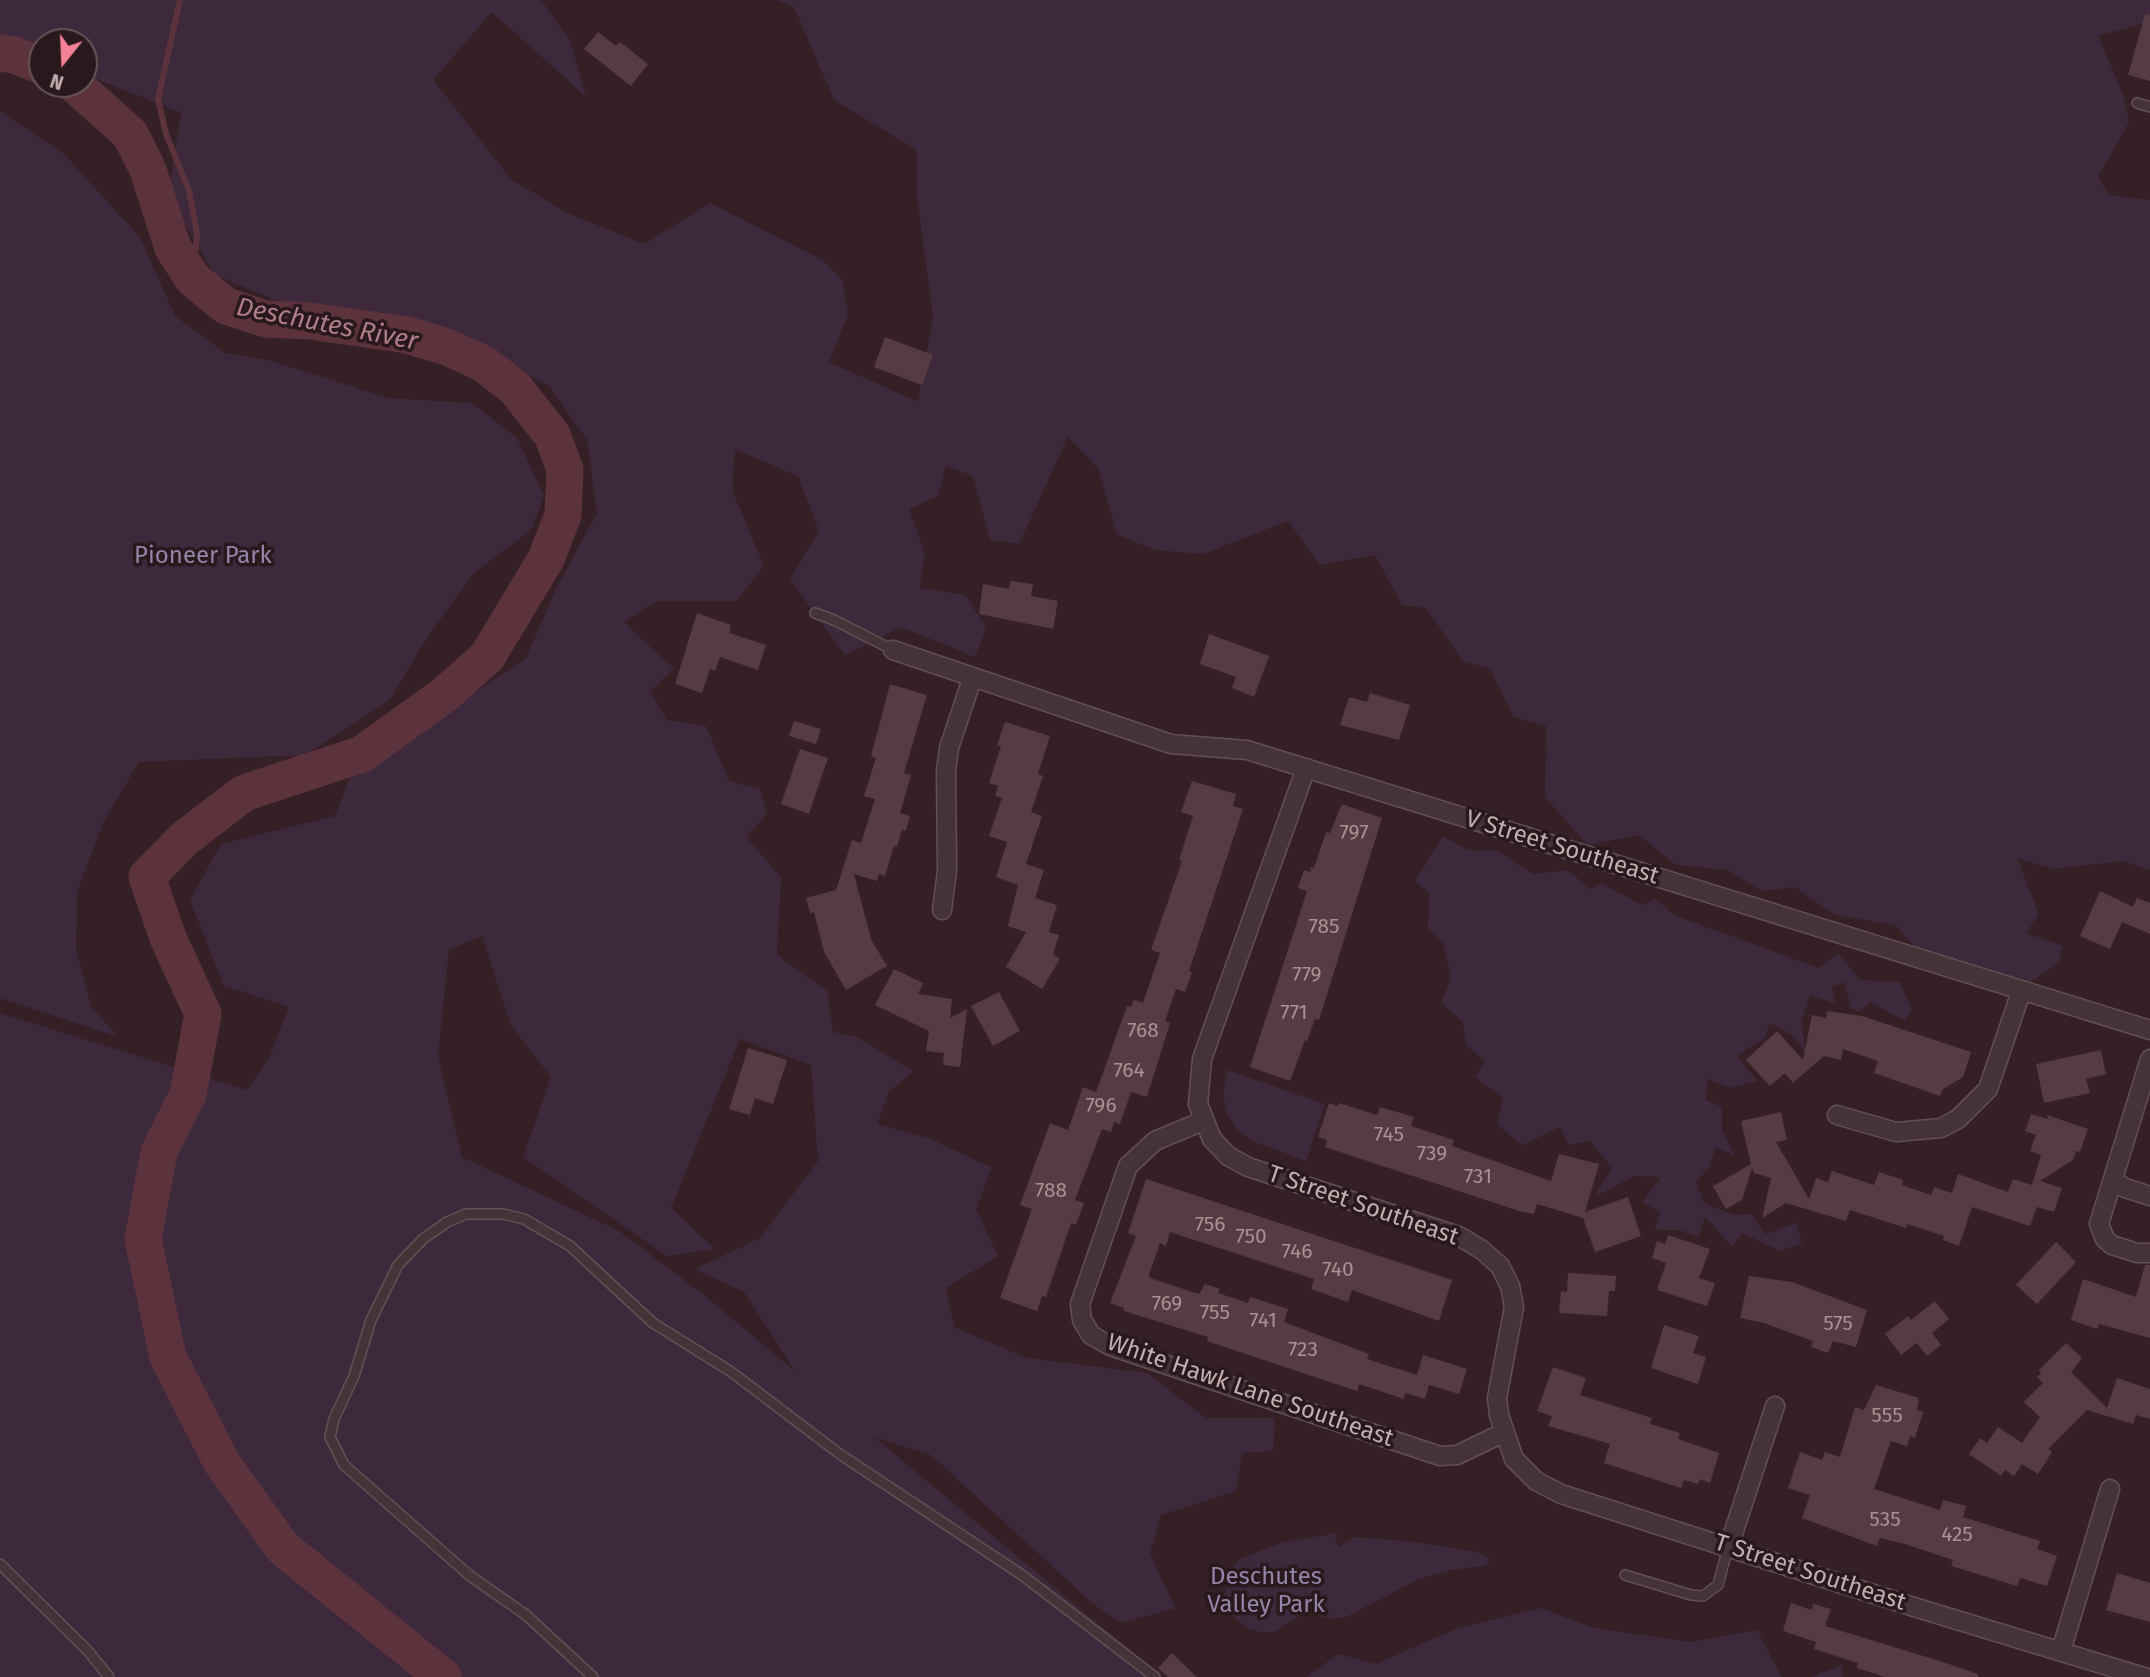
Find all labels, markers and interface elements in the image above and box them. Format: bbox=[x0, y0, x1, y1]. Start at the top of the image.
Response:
north arrow bbox=[28, 28, 98, 98]
text: N bbox=[47, 69, 67, 94]
water label: Deschutes River bbox=[234, 292, 420, 358]
park label: Pioneer Park bbox=[134, 542, 272, 570]
street label: V Street Southeast bbox=[1462, 805, 1662, 891]
house number: 797 bbox=[1340, 820, 1368, 846]
house number: 785 bbox=[1309, 914, 1339, 940]
house number: 779 bbox=[1292, 962, 1322, 988]
house number: 771 bbox=[1280, 1000, 1308, 1026]
house number: 768 bbox=[1127, 1018, 1159, 1044]
house number: 764 bbox=[1113, 1058, 1145, 1084]
house number: 796 bbox=[1085, 1093, 1117, 1119]
house number: 745 bbox=[1374, 1122, 1404, 1148]
house number: 739 bbox=[1417, 1141, 1447, 1167]
street label: T Street Southeast bbox=[1264, 1160, 1462, 1252]
house number: 731 bbox=[1464, 1164, 1492, 1190]
house number: 788 bbox=[1035, 1178, 1067, 1204]
house number: 756 bbox=[1195, 1212, 1225, 1238]
house number: 750 bbox=[1235, 1224, 1267, 1250]
house number: 746 bbox=[1282, 1239, 1312, 1265]
house number: 740 bbox=[1322, 1257, 1354, 1283]
house number: 769 bbox=[1152, 1291, 1182, 1317]
house number: 755 bbox=[1200, 1300, 1230, 1326]
house number: 741 bbox=[1249, 1308, 1277, 1334]
house number: 575 bbox=[1823, 1311, 1853, 1337]
street label: White Hawk Lane Southeast bbox=[1103, 1328, 1397, 1454]
house number: 723 bbox=[1288, 1337, 1318, 1363]
house number: 555 bbox=[1871, 1403, 1903, 1429]
house number: 535 bbox=[1869, 1507, 1901, 1533]
house number: 425 bbox=[1941, 1522, 1973, 1548]
street label: T Street Southeast bbox=[1711, 1528, 1909, 1618]
park label: Deschutes Valley Park bbox=[1207, 1563, 1325, 1619]

